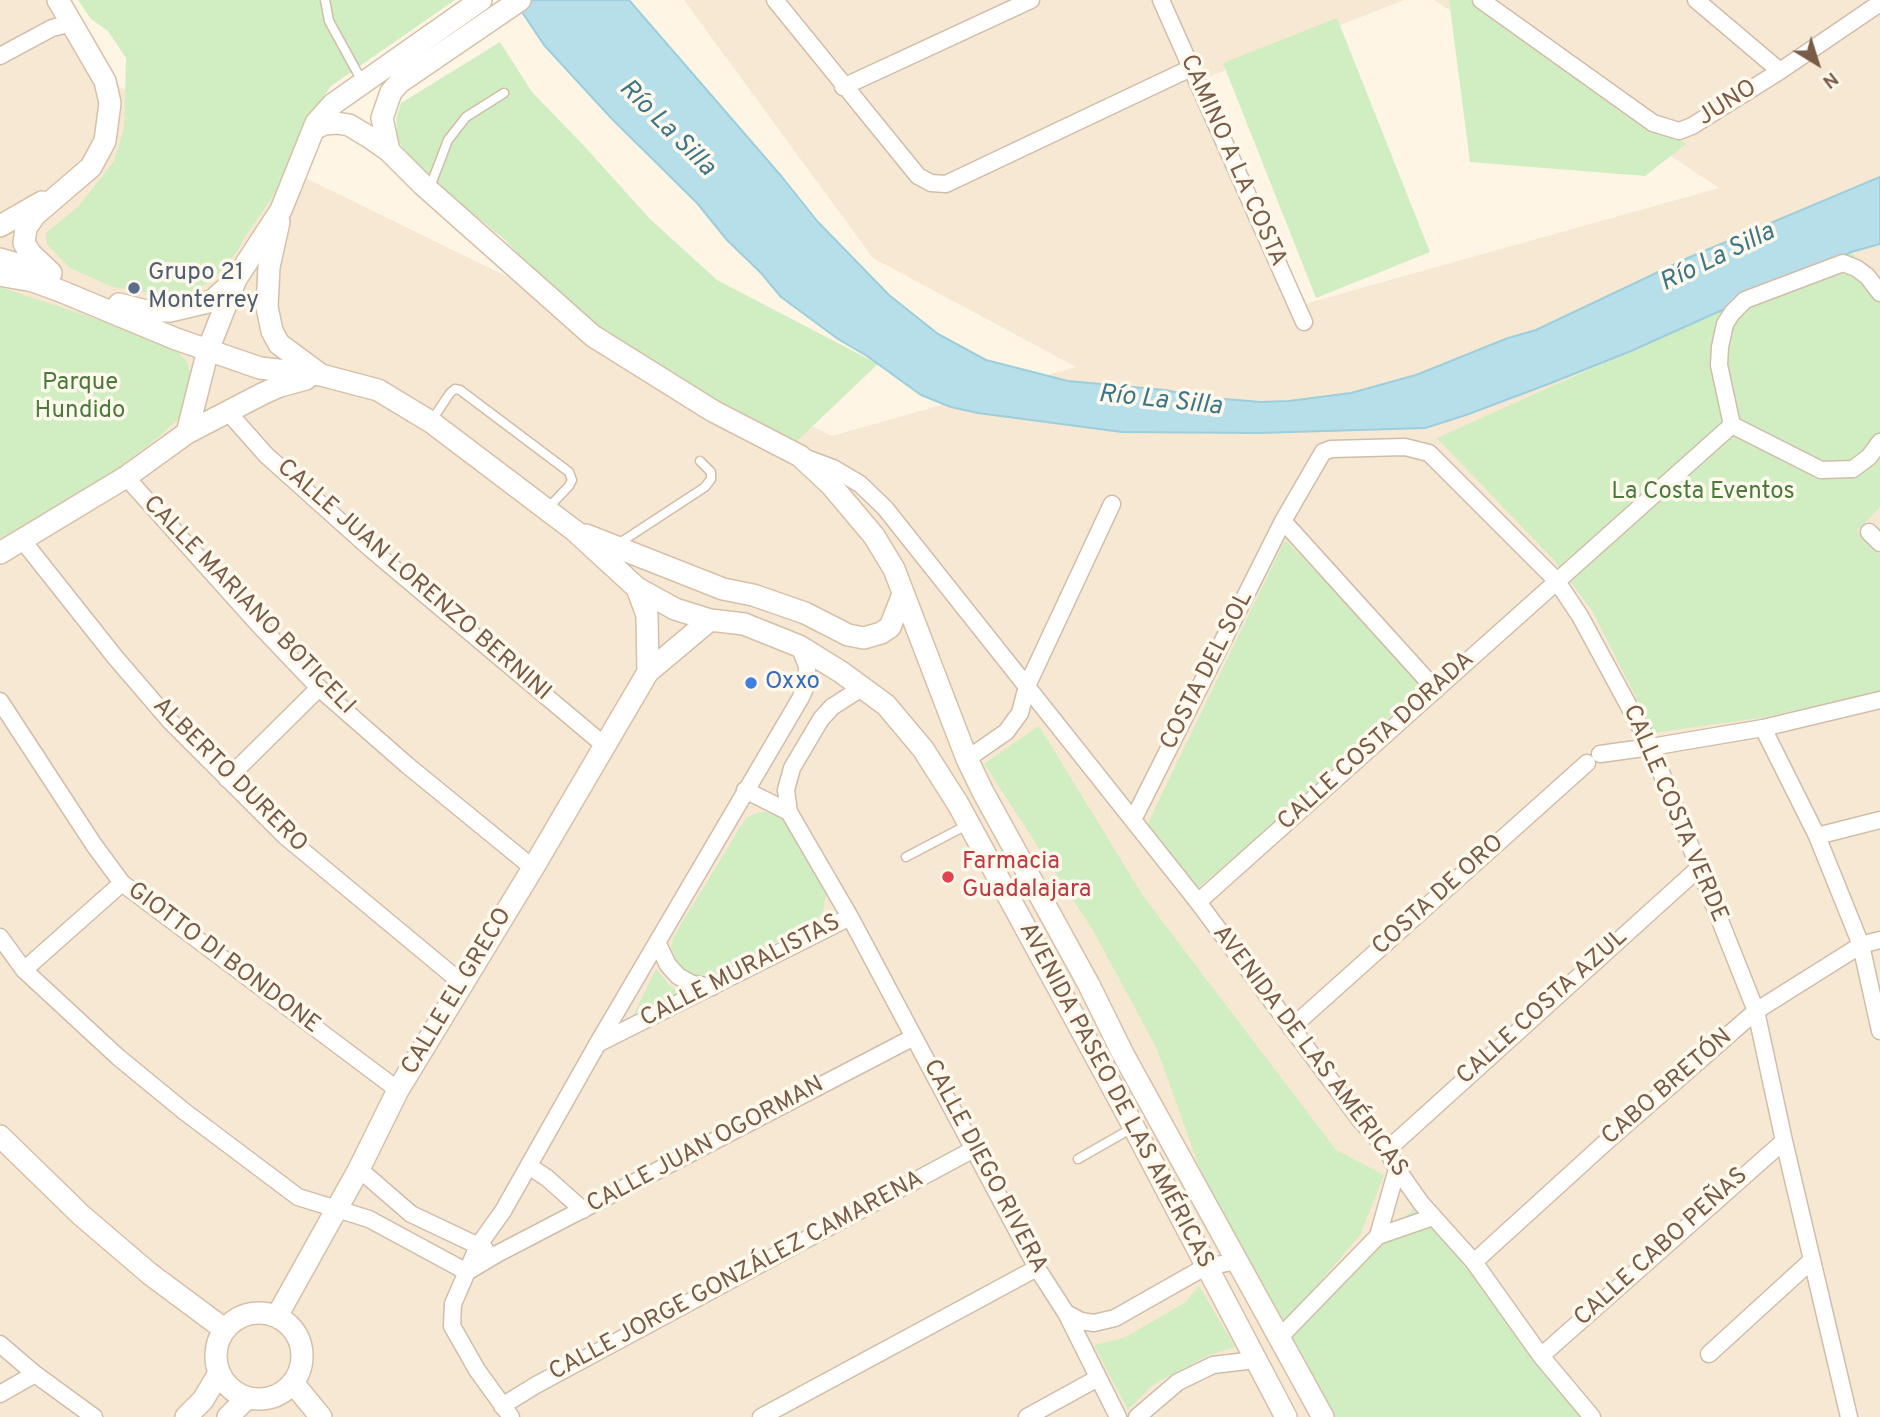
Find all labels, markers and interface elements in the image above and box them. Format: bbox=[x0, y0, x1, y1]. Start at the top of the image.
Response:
north arrow bbox=[1782, 28, 1852, 98]
street label: CAMINO A LA COSTA bbox=[1172, 51, 1292, 271]
text: N bbox=[1817, 66, 1843, 93]
water label: Río La Silla bbox=[611, 74, 721, 184]
street label: JUNO bbox=[1693, 75, 1763, 133]
water label: Río La Silla bbox=[1655, 218, 1781, 300]
place label: Grupo 21 Monterrey bbox=[148, 260, 259, 316]
marker: Grupo 21 Monterrey bbox=[126, 280, 142, 296]
park label: Parque Hundido bbox=[35, 370, 125, 426]
water label: Río La Silla bbox=[1097, 380, 1223, 424]
street label: CALLE JUAN LORENZO BERNINI bbox=[270, 454, 556, 708]
park label: La Costa Eventos bbox=[1611, 479, 1795, 507]
street label: CALLE MARIANO BOTICELI bbox=[136, 491, 360, 721]
street label: COSTA DEL SOL bbox=[1156, 587, 1260, 755]
street label: CALLE COSTA DORADA bbox=[1273, 646, 1481, 838]
place label: Oxxo bbox=[765, 669, 820, 697]
marker: Oxxo bbox=[743, 675, 759, 691]
street label: ALBERTO DURERO bbox=[146, 693, 312, 859]
street label: CALLE COSTA VERDE bbox=[1615, 701, 1733, 927]
street label: COSTA DE ORO bbox=[1367, 829, 1511, 963]
place label: Farmacia Guadalajara bbox=[962, 849, 1091, 905]
marker: Farmacia Guadalajara bbox=[940, 869, 956, 885]
street label: GIOTTO DI BONDONE bbox=[121, 877, 325, 1041]
street label: CALLE EL GRECO bbox=[397, 903, 519, 1081]
street label: CALLE MURALISTAS bbox=[636, 909, 846, 1035]
street label: AVENIDA PASEO DE LAS AMÉRICAS bbox=[1011, 918, 1219, 1274]
street label: AVENIDA DE LAS AMÉRICAS bbox=[1205, 921, 1413, 1183]
street label: CALLE COSTA AZUL bbox=[1452, 924, 1634, 1092]
street label: CABO BRETÓN bbox=[1597, 1024, 1739, 1152]
street label: CALLE DIEGO RIVERA bbox=[915, 1055, 1053, 1279]
street label: CALLE JUAN OGORMAN bbox=[583, 1071, 829, 1221]
street label: CALLE CABO PEÑAS bbox=[1569, 1163, 1755, 1333]
street label: CALLE JORGE GONZÁLEZ CAMARENA bbox=[545, 1166, 929, 1388]

